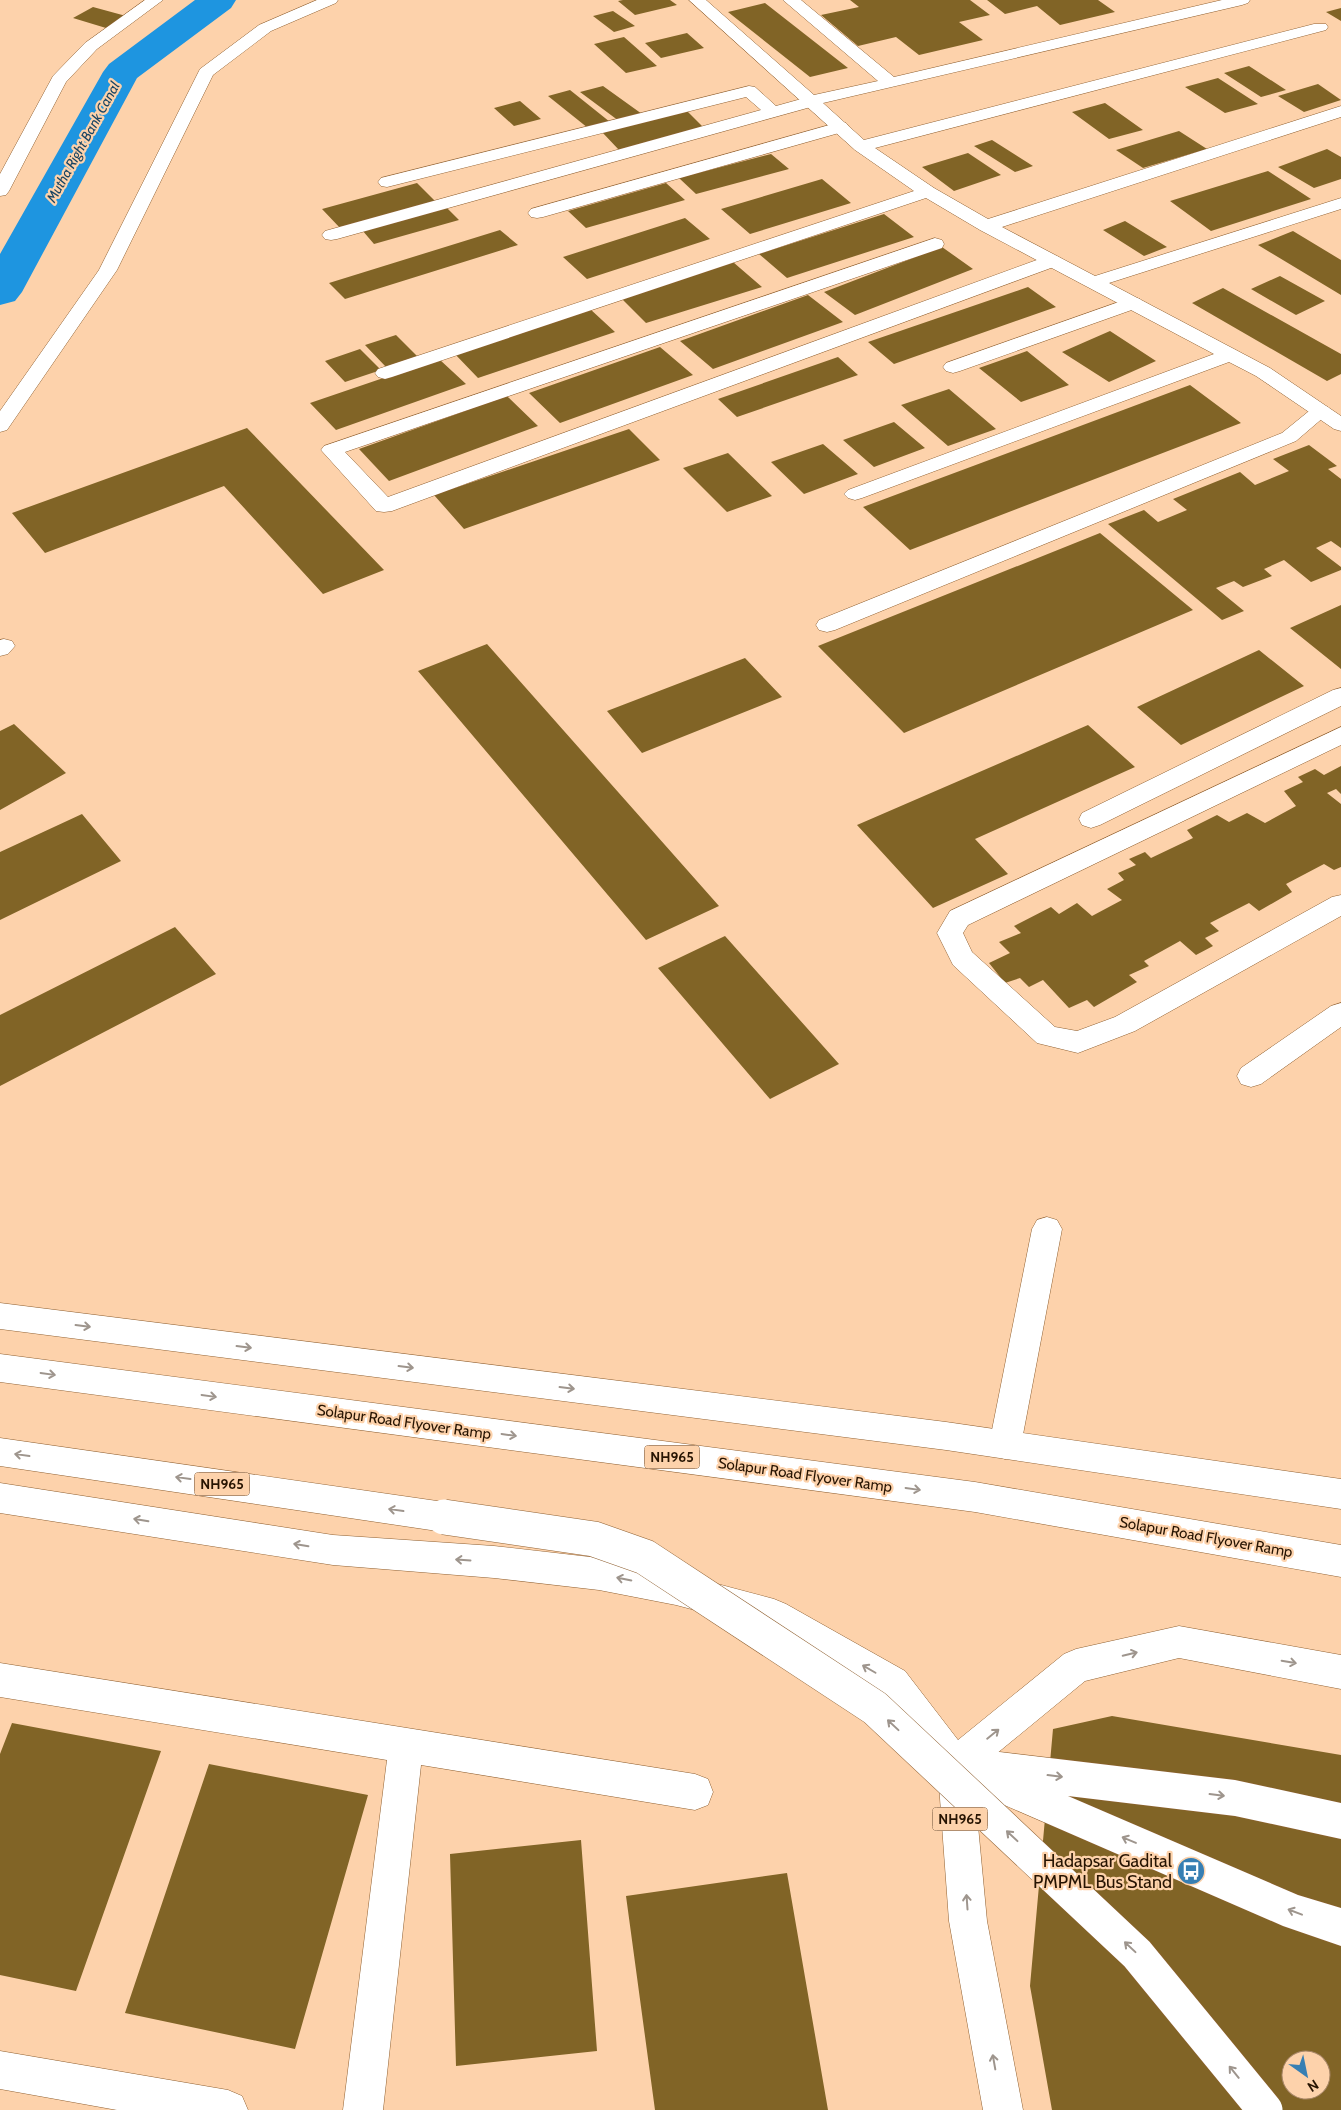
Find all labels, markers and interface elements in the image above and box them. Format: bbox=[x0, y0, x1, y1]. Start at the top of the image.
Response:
water label: Mutha Right Bank Canal bbox=[42, 78, 124, 206]
one-way arrow bbox=[75, 1321, 91, 1331]
one-way arrow bbox=[236, 1342, 252, 1352]
one-way arrow bbox=[397, 1362, 413, 1372]
one-way arrow bbox=[40, 1370, 56, 1380]
one-way arrow bbox=[558, 1383, 574, 1393]
one-way arrow bbox=[201, 1391, 217, 1401]
street label: Solapur Road Flyover Ramp bbox=[316, 1401, 492, 1443]
one-way arrow bbox=[501, 1431, 517, 1441]
road number: NH965 bbox=[644, 1445, 700, 1468]
one-way arrow bbox=[15, 1450, 31, 1460]
street label: Solapur Road Flyover Ramp bbox=[717, 1454, 893, 1496]
road number: NH965 bbox=[194, 1472, 250, 1496]
one-way arrow bbox=[176, 1473, 192, 1483]
one-way arrow bbox=[905, 1484, 921, 1494]
one-way arrow bbox=[388, 1504, 404, 1514]
street label: Solapur Road Flyover Ramp bbox=[1118, 1513, 1294, 1561]
one-way arrow bbox=[133, 1515, 149, 1525]
one-way arrow bbox=[294, 1540, 310, 1550]
one-way arrow bbox=[456, 1555, 472, 1564]
one-way arrow bbox=[617, 1574, 633, 1583]
one-way arrow bbox=[1121, 1649, 1137, 1658]
one-way arrow bbox=[1281, 1658, 1297, 1668]
one-way arrow bbox=[863, 1664, 877, 1674]
one-way arrow bbox=[887, 1719, 899, 1731]
one-way arrow bbox=[986, 1728, 999, 1739]
one-way arrow bbox=[1047, 1771, 1063, 1781]
one-way arrow bbox=[1208, 1790, 1224, 1800]
road number: NH965 bbox=[932, 1808, 988, 1830]
one-way arrow bbox=[1005, 1830, 1018, 1842]
one-way arrow bbox=[1122, 1835, 1137, 1845]
place label: Hadapsar Gadital PMPML Bus Stand bbox=[1033, 1850, 1173, 1893]
bus stop icon: Hadapsar Gadital PMPML Bus Stand bbox=[1176, 1856, 1206, 1886]
one-way arrow bbox=[962, 1894, 972, 1910]
one-way arrow bbox=[1287, 1907, 1303, 1916]
one-way arrow bbox=[1124, 1941, 1137, 1953]
north arrow bbox=[1281, 2050, 1331, 2100]
one-way arrow bbox=[989, 2054, 999, 2070]
one-way arrow bbox=[1229, 2066, 1240, 2079]
text: N bbox=[1304, 2076, 1322, 2096]

